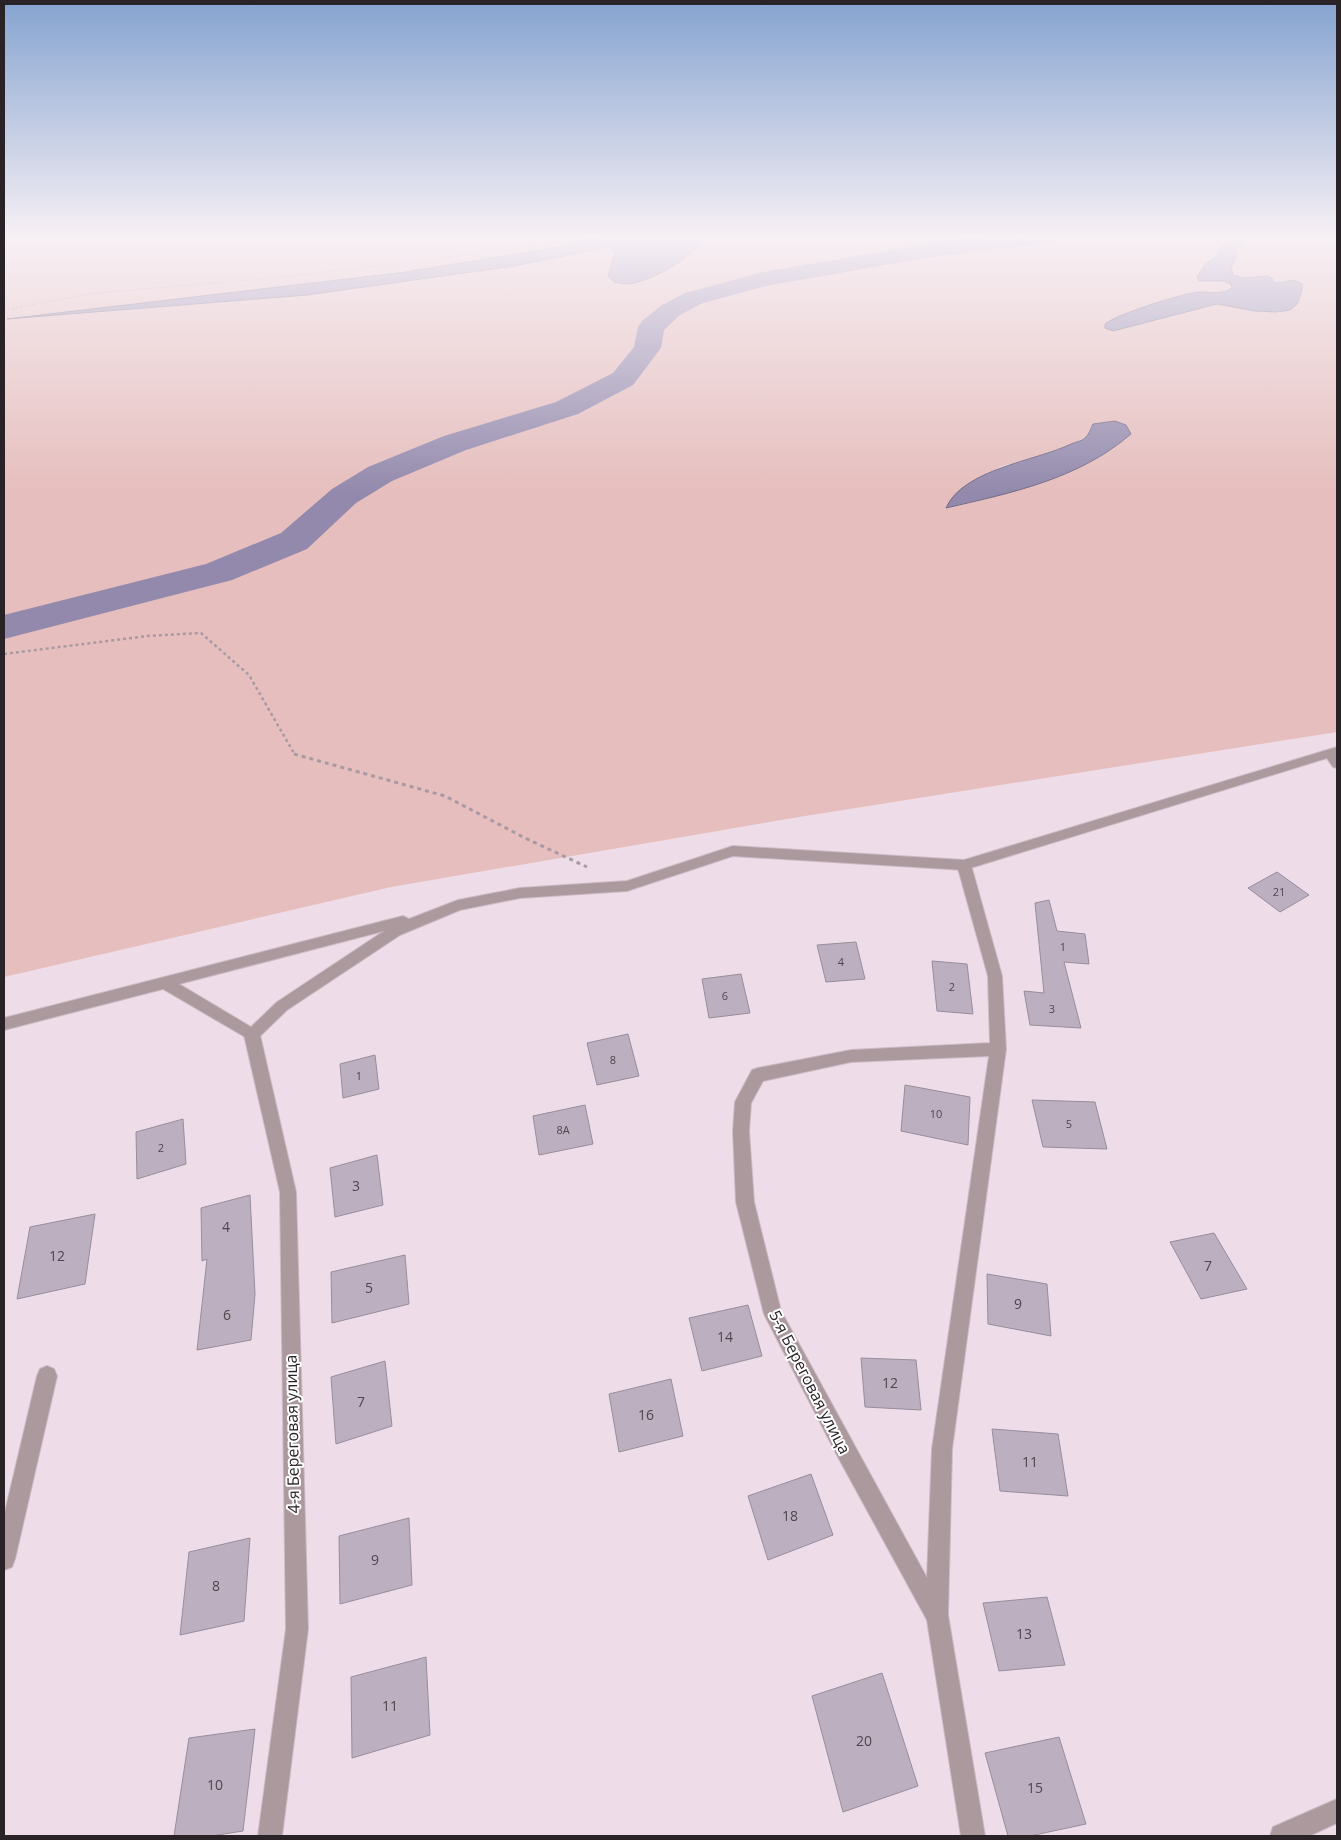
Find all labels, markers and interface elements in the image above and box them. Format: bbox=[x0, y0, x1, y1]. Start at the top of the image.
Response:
house number: 21 bbox=[1273, 884, 1285, 899]
house number: 1 bbox=[1060, 939, 1066, 954]
house number: 4 bbox=[838, 954, 845, 969]
house number: 2 bbox=[949, 979, 955, 994]
house number: 6 bbox=[722, 988, 728, 1003]
house number: 3 bbox=[1049, 1001, 1055, 1016]
house number: 8 bbox=[610, 1052, 616, 1067]
house number: 1 bbox=[356, 1068, 362, 1083]
house number: 10 bbox=[930, 1106, 942, 1121]
house number: 5 bbox=[1066, 1116, 1072, 1131]
house number: 8А bbox=[556, 1122, 570, 1137]
house number: 2 bbox=[158, 1140, 164, 1155]
house number: 3 bbox=[352, 1176, 360, 1195]
house number: 4 bbox=[222, 1217, 230, 1236]
house number: 12 bbox=[49, 1246, 65, 1265]
house number: 7 bbox=[1204, 1256, 1212, 1275]
house number: 5 bbox=[365, 1278, 373, 1297]
house number: 9 bbox=[1014, 1294, 1022, 1313]
house number: 6 bbox=[223, 1305, 231, 1324]
street label: 5-я Береговая улица bbox=[764, 1306, 856, 1458]
house number: 14 bbox=[717, 1327, 733, 1346]
street label: 4-я Береговая улица bbox=[280, 1354, 304, 1514]
house number: 12 bbox=[882, 1373, 898, 1392]
house number: 7 bbox=[357, 1392, 365, 1411]
house number: 16 bbox=[638, 1405, 654, 1424]
house number: 11 bbox=[1022, 1452, 1038, 1471]
house number: 18 bbox=[782, 1506, 798, 1525]
house number: 9 bbox=[371, 1550, 379, 1569]
house number: 8 bbox=[212, 1576, 220, 1595]
house number: 13 bbox=[1016, 1624, 1032, 1643]
house number: 11 bbox=[382, 1696, 398, 1715]
house number: 20 bbox=[856, 1731, 872, 1750]
house number: 10 bbox=[207, 1775, 223, 1794]
house number: 15 bbox=[1027, 1778, 1043, 1797]

